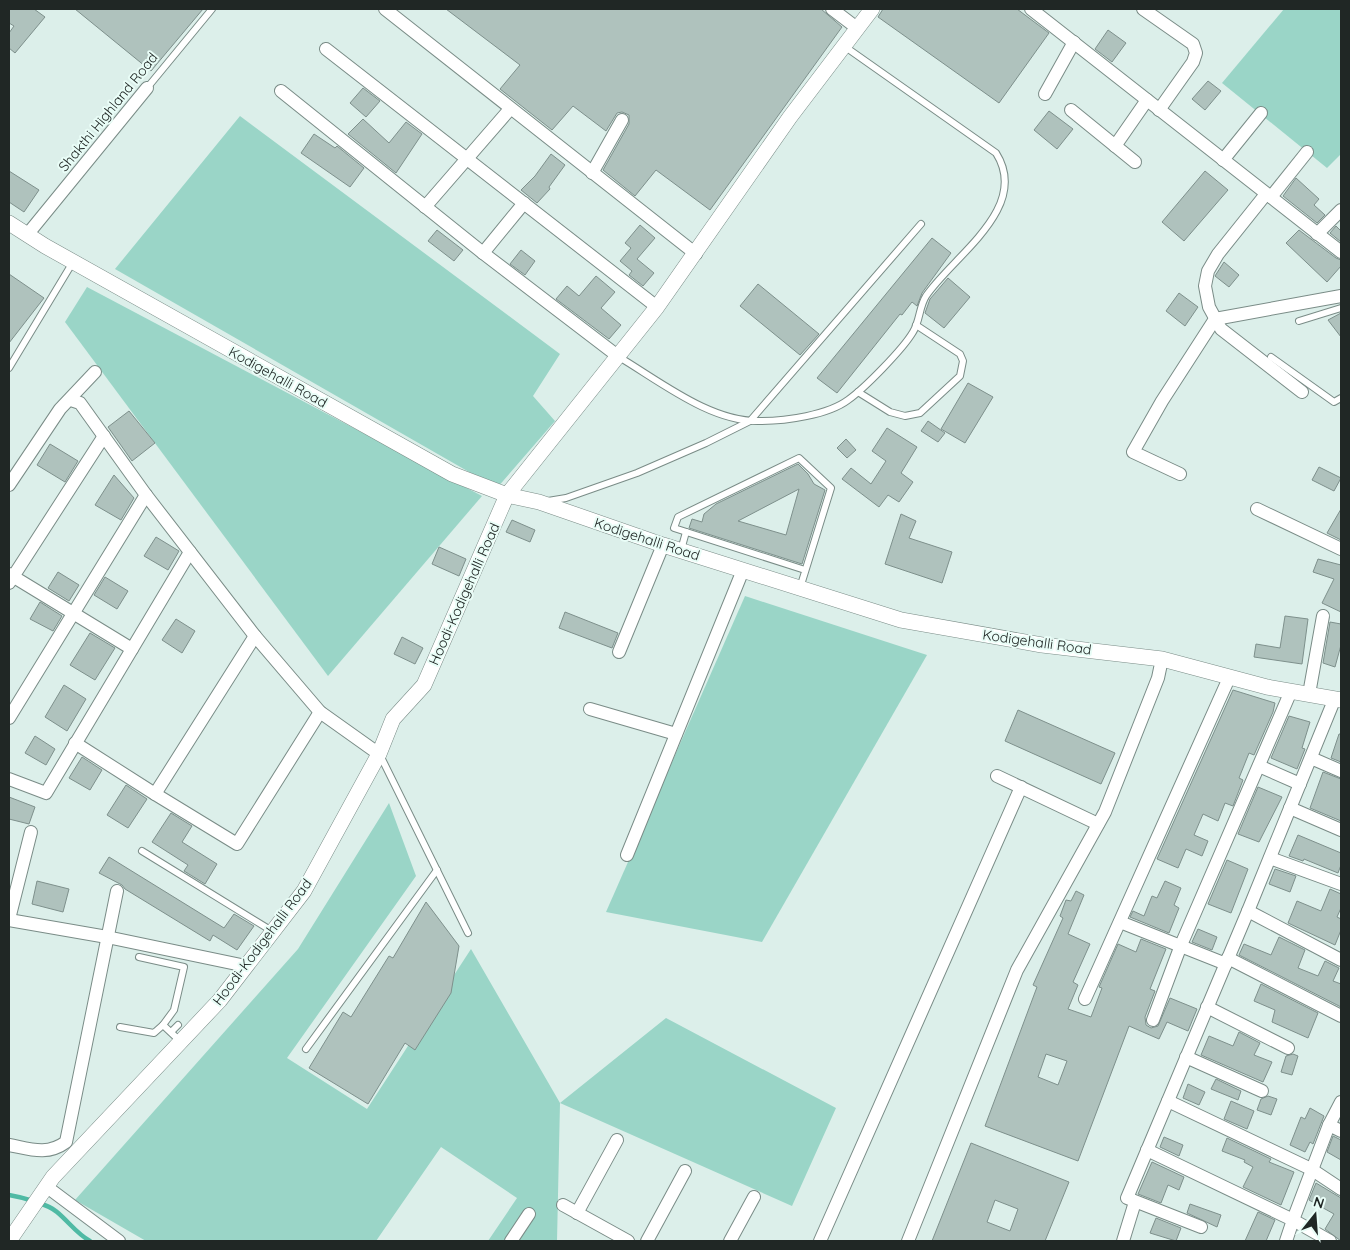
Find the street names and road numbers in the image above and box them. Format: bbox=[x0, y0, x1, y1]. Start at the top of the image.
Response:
street label: Shakthi Highland Road bbox=[54, 49, 162, 175]
street label: Kodigehalli Road bbox=[226, 342, 330, 412]
street label: Kodigehalli Road bbox=[592, 513, 702, 565]
street label: Hoodi-Kodigehalli Road bbox=[424, 520, 504, 668]
street label: Kodigehalli Road bbox=[981, 625, 1093, 659]
street label: Hoodi-Kodigehalli Road bbox=[209, 875, 315, 1009]

